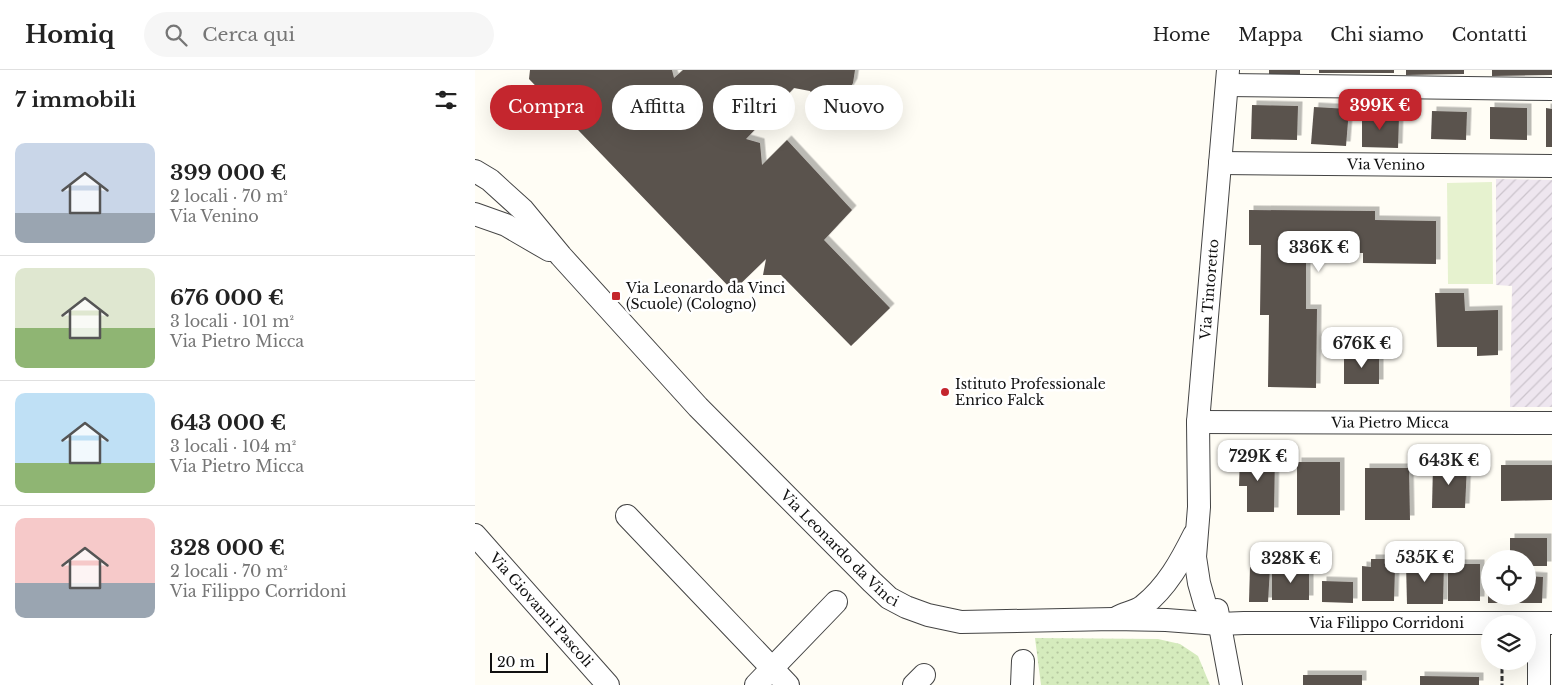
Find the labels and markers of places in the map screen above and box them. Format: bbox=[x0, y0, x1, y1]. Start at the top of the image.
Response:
pin: 399K € bbox=[1339, 88, 1421, 131]
pin: 336K € bbox=[1278, 230, 1360, 273]
place label: Via Leonardo da Vinci (Scuole) (Cologno) bbox=[625, 279, 785, 313]
marker: Via Leonardo da Vinci (Scuole) (Cologno) bbox=[610, 290, 622, 302]
pin: 676K € bbox=[1321, 326, 1403, 369]
place label: Istituto Professionale Enrico Falck bbox=[955, 375, 1106, 409]
marker: Istituto Professionale Enrico Falck bbox=[939, 386, 951, 398]
pin: 729K € bbox=[1217, 440, 1299, 482]
pin: 643K € bbox=[1408, 444, 1490, 486]
pin: 535K € bbox=[1384, 540, 1466, 583]
pin: 328K € bbox=[1250, 542, 1332, 584]

